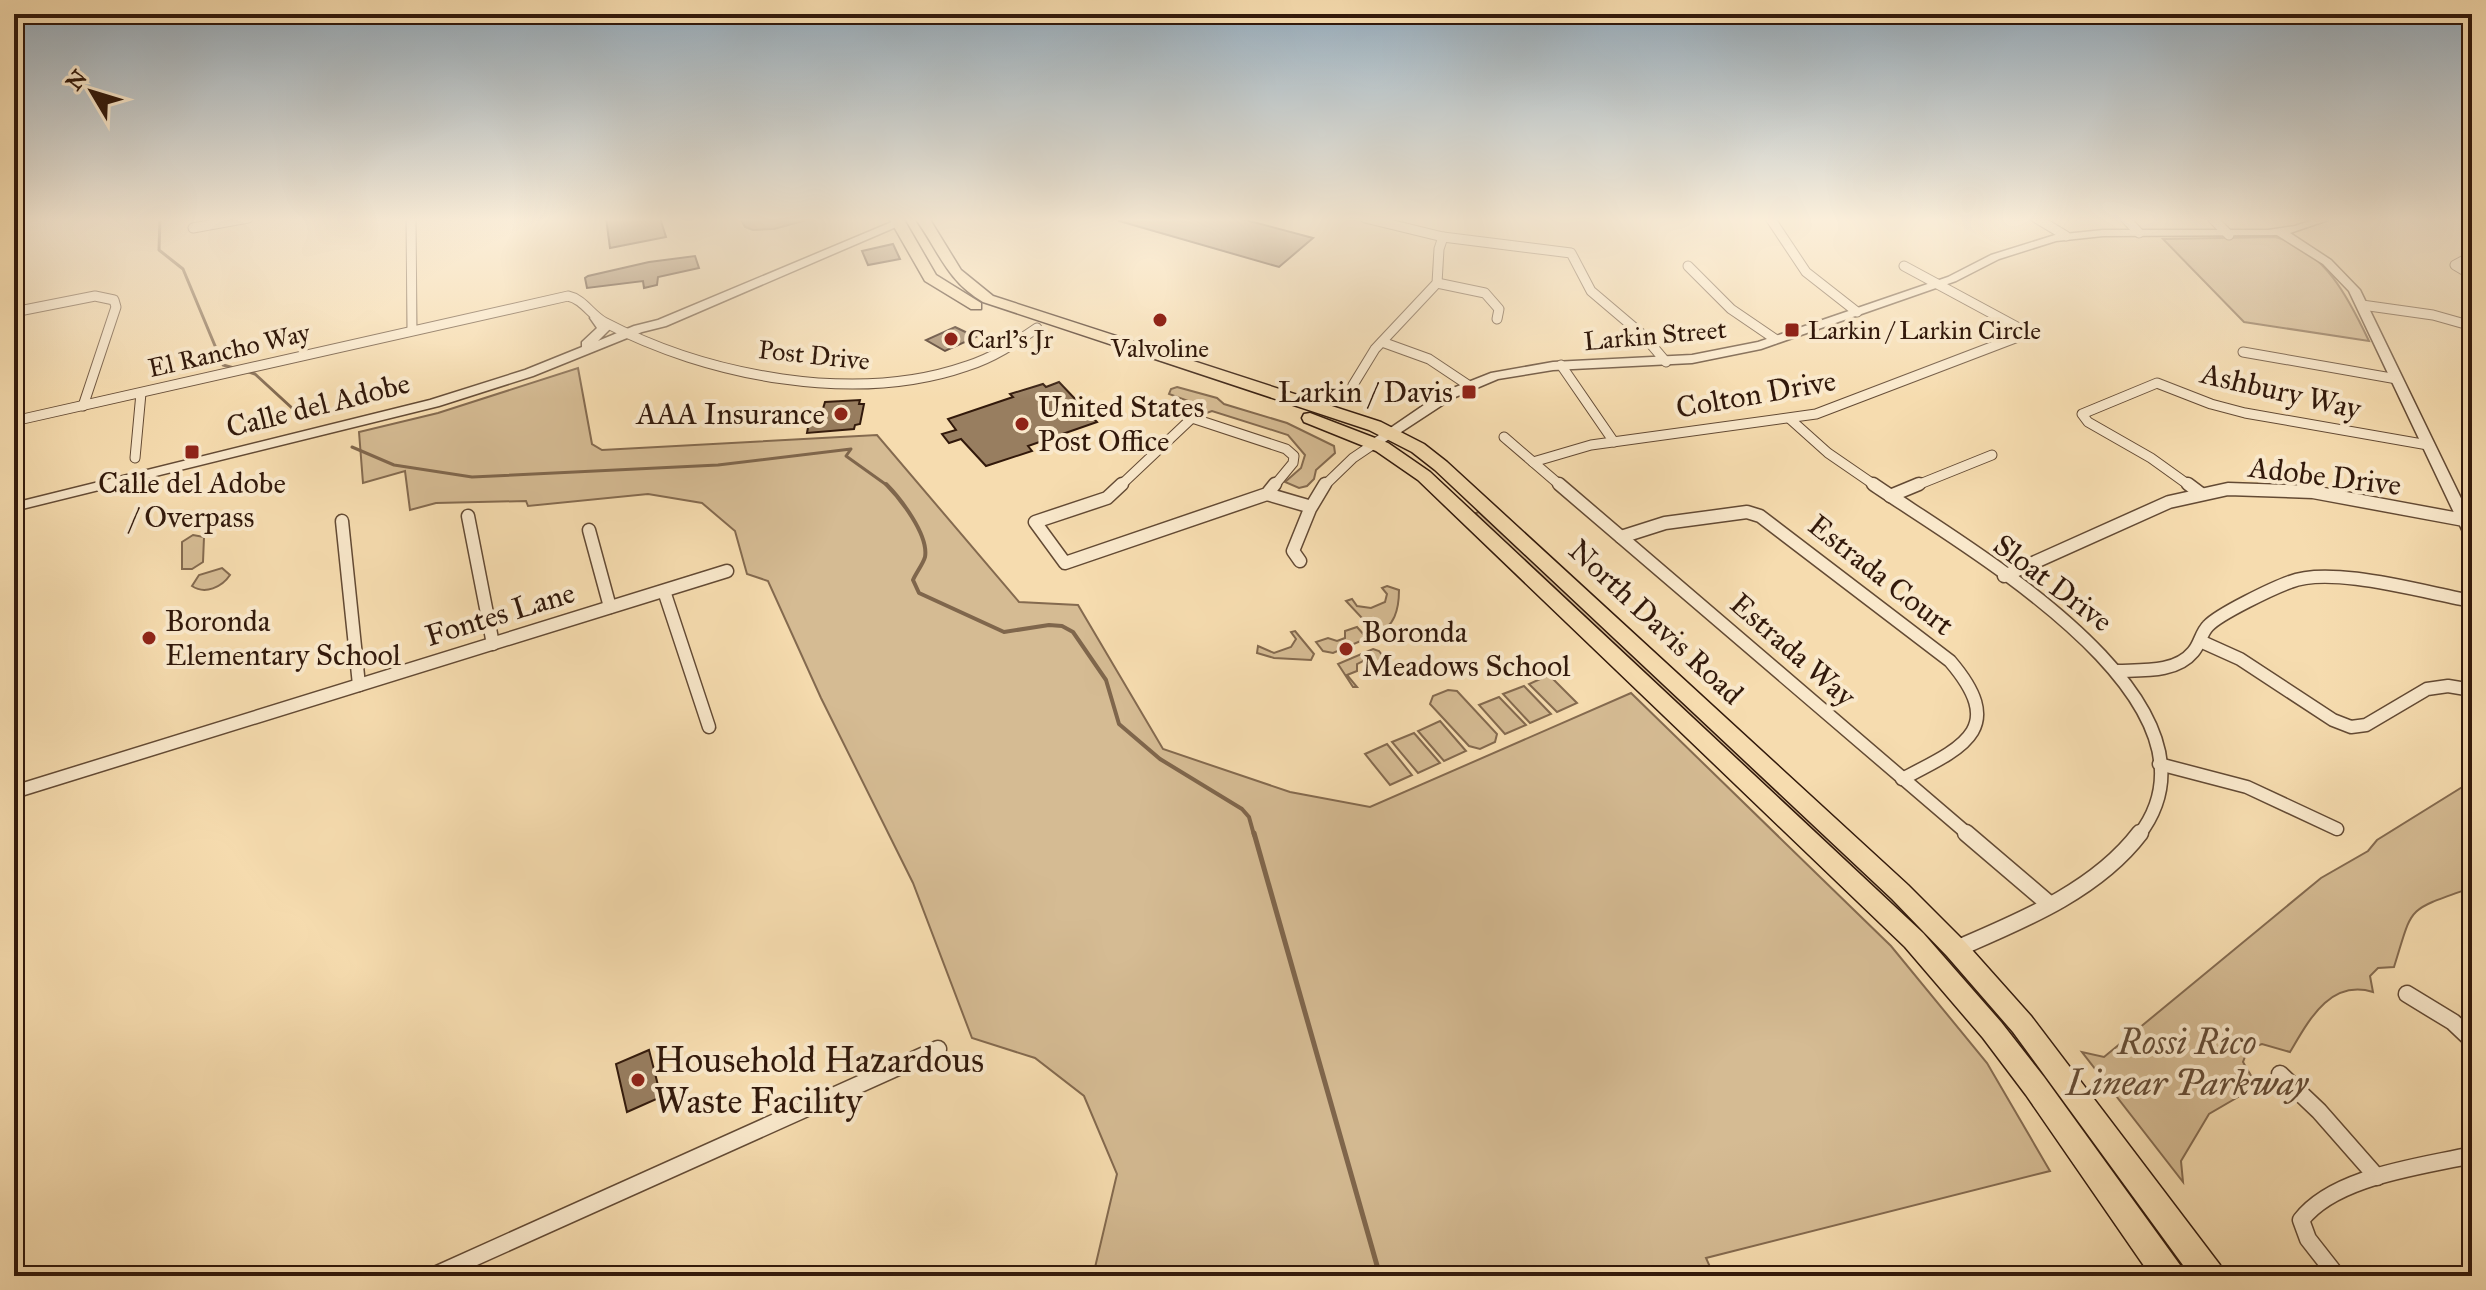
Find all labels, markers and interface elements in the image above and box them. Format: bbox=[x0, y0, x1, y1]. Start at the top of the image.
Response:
north arrow bbox=[52, 52, 132, 132]
text: N bbox=[60, 64, 93, 96]
marker: Valvoline bbox=[1151, 311, 1169, 329]
street label: Larkin Street bbox=[1582, 313, 1728, 357]
place label: Larkin / Larkin Circle bbox=[1808, 314, 2041, 346]
street label: El Rancho Way bbox=[145, 316, 314, 384]
marker: Larkin / Larkin Circle bbox=[1783, 321, 1801, 339]
place label: Carl's Jr bbox=[967, 323, 1054, 355]
marker: Carl's Jr bbox=[942, 330, 960, 348]
place label: Valvoline bbox=[1110, 332, 1209, 364]
street label: Post Drive bbox=[757, 333, 872, 377]
street label: Ashbury Way bbox=[2195, 355, 2366, 427]
street label: Colton Drive bbox=[1673, 362, 1839, 426]
street label: Calle del Adobe bbox=[222, 365, 414, 445]
place label: Larkin / Davis bbox=[1278, 374, 1453, 410]
marker: Larkin / Davis bbox=[1460, 383, 1478, 401]
place label: United States Post Office bbox=[1038, 389, 1205, 459]
place label: AAA Insurance bbox=[635, 396, 825, 432]
marker: AAA Insurance bbox=[832, 405, 850, 423]
marker: United States Post Office bbox=[1013, 415, 1031, 433]
marker: Calle del Adobe / Overpass bbox=[183, 443, 201, 461]
street label: Adobe Drive bbox=[2245, 449, 2403, 503]
place label: Calle del Adobe / Overpass bbox=[98, 465, 286, 535]
street label: Estrada Court bbox=[1801, 507, 1961, 643]
street label: Sloat Drive bbox=[1986, 527, 2120, 639]
street label: North Davis Road bbox=[1561, 532, 1751, 712]
street label: Fontes Lane bbox=[421, 574, 579, 654]
street label: Estrada Way bbox=[1723, 586, 1864, 715]
place label: Boronda Elementary School bbox=[165, 603, 402, 673]
place label: Boronda Meadows School bbox=[1362, 614, 1571, 684]
marker: Boronda Elementary School bbox=[140, 629, 158, 647]
marker: Boronda Meadows School bbox=[1337, 640, 1355, 658]
park label: Rossi Rico Linear Parkway bbox=[2064, 1020, 2310, 1105]
place label: Household Hazardous Waste Facility bbox=[654, 1038, 984, 1123]
marker: Household Hazardous Waste Facility bbox=[629, 1071, 647, 1089]

